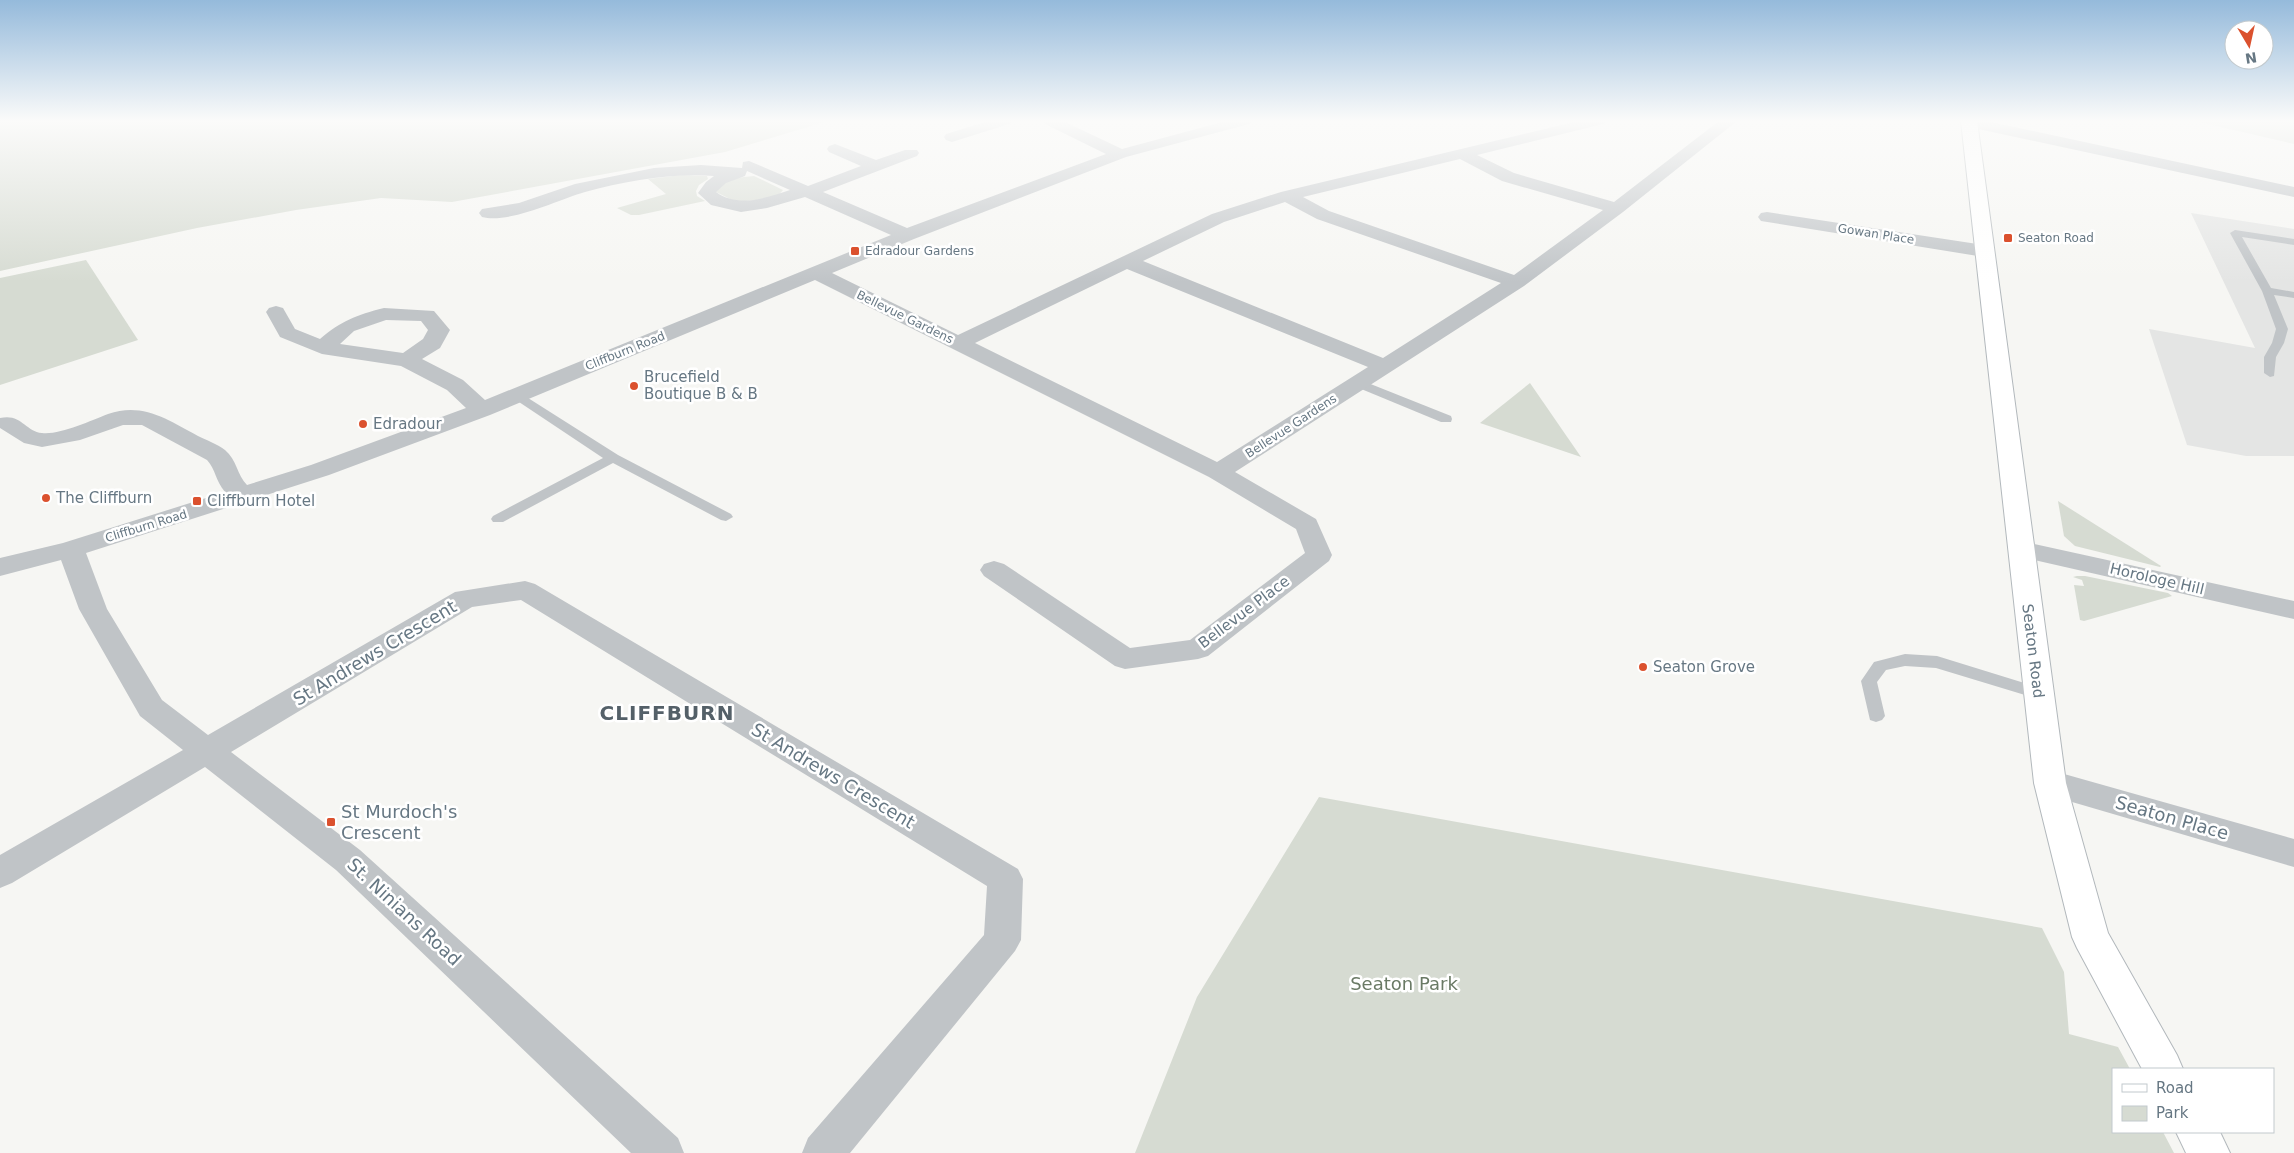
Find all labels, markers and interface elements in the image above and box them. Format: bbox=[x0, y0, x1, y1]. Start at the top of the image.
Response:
north arrow bbox=[2224, 20, 2274, 70]
text: N bbox=[2244, 49, 2258, 67]
street label: Gowan Place bbox=[1837, 221, 1915, 247]
place label: Seaton Road bbox=[2018, 231, 2094, 245]
marker: Seaton Road bbox=[2002, 232, 2014, 244]
place label: Edradour Gardens bbox=[865, 244, 974, 258]
marker: Edradour Gardens bbox=[849, 245, 861, 257]
street label: Bellevue Gardens bbox=[854, 288, 956, 346]
street label: Cliffburn Road bbox=[583, 329, 667, 373]
place label: Brucefield Boutique B & B bbox=[644, 368, 758, 403]
marker: Brucefield Boutique B & B bbox=[628, 380, 640, 392]
street label: Bellevue Gardens bbox=[1243, 391, 1339, 461]
place label: Edradour bbox=[373, 415, 443, 433]
marker: Edradour bbox=[357, 418, 369, 430]
place label: The Cliffburn bbox=[55, 489, 152, 507]
marker: The Cliffburn bbox=[40, 492, 52, 504]
place label: Cliffburn Hotel bbox=[207, 492, 315, 510]
marker: Cliffburn Hotel bbox=[191, 495, 203, 507]
street label: Cliffburn Road bbox=[103, 507, 189, 545]
street label: Horologe Hill bbox=[2108, 559, 2206, 599]
street label: Bellevue Place bbox=[1195, 572, 1293, 652]
street label: St Andrews Crescent bbox=[289, 595, 460, 710]
street label: Seaton Road bbox=[2018, 603, 2048, 699]
place label: Seaton Grove bbox=[1653, 658, 1755, 676]
marker: Seaton Grove bbox=[1637, 661, 1649, 673]
district label: CLIFFBURN bbox=[600, 701, 734, 725]
street label: St Andrews Crescent bbox=[748, 718, 919, 833]
street label: Seaton Place bbox=[2113, 791, 2231, 844]
place label: St Murdoch's Crescent bbox=[341, 801, 457, 843]
marker: St Murdoch's Crescent bbox=[325, 816, 337, 828]
street label: St. Ninians Road bbox=[343, 854, 465, 970]
park label: Seaton Park bbox=[1350, 973, 1458, 994]
legend bbox=[2112, 1068, 2274, 1133]
text: Road bbox=[2156, 1079, 2194, 1097]
text: Park bbox=[2156, 1104, 2189, 1122]

